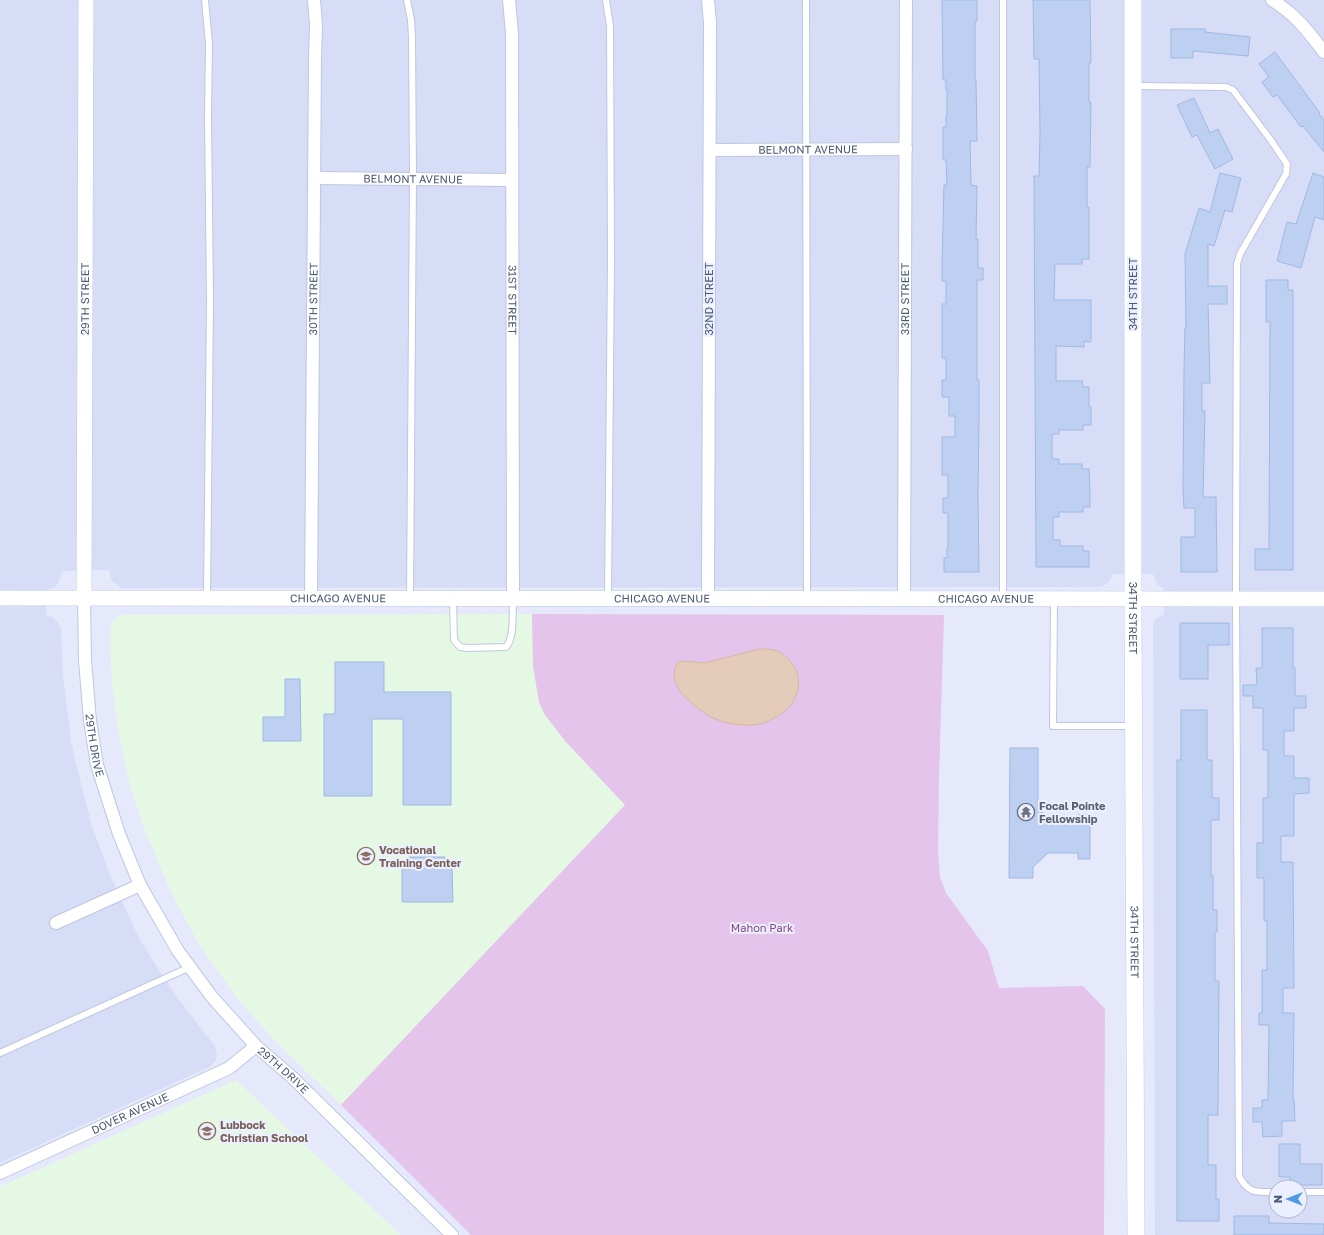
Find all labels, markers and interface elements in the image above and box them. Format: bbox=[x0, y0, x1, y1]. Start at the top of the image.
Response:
street label: BELMONT AVENUE bbox=[758, 142, 858, 156]
street label: BELMONT AVENUE bbox=[363, 171, 463, 186]
street label: 34TH STREET bbox=[1126, 257, 1139, 330]
street label: 29TH STREET bbox=[78, 262, 91, 335]
street label: 30TH STREET bbox=[306, 262, 319, 335]
street label: 32ND STREET bbox=[702, 262, 715, 336]
street label: 33RD STREET bbox=[898, 263, 911, 335]
street label: 31ST STREET bbox=[506, 265, 520, 335]
street label: 34TH STREET bbox=[1127, 582, 1140, 655]
street label: CHICAGO AVENUE bbox=[290, 591, 386, 604]
street label: CHICAGO AVENUE bbox=[614, 591, 710, 605]
street label: CHICAGO AVENUE bbox=[938, 592, 1034, 605]
street label: 29TH DRIVE bbox=[83, 713, 107, 779]
place label: Focal Pointe Fellowship bbox=[1039, 799, 1106, 825]
temple icon: Focal Pointe Fellowship bbox=[1016, 802, 1036, 822]
place label: Vocational Training Center bbox=[379, 843, 462, 869]
school or university icon: Vocational Training Center bbox=[356, 846, 376, 866]
street label: 34TH STREET bbox=[1128, 906, 1142, 979]
park label: Mahon Park bbox=[731, 921, 793, 934]
street label: 29TH DRIVE bbox=[256, 1044, 312, 1096]
street label: DOVER AVENUE bbox=[89, 1090, 171, 1136]
place label: Lubbock Christian School bbox=[220, 1118, 309, 1144]
school or university icon: Lubbock Christian School bbox=[197, 1121, 217, 1141]
north arrow bbox=[1268, 1179, 1308, 1219]
text: N bbox=[1271, 1195, 1284, 1203]

